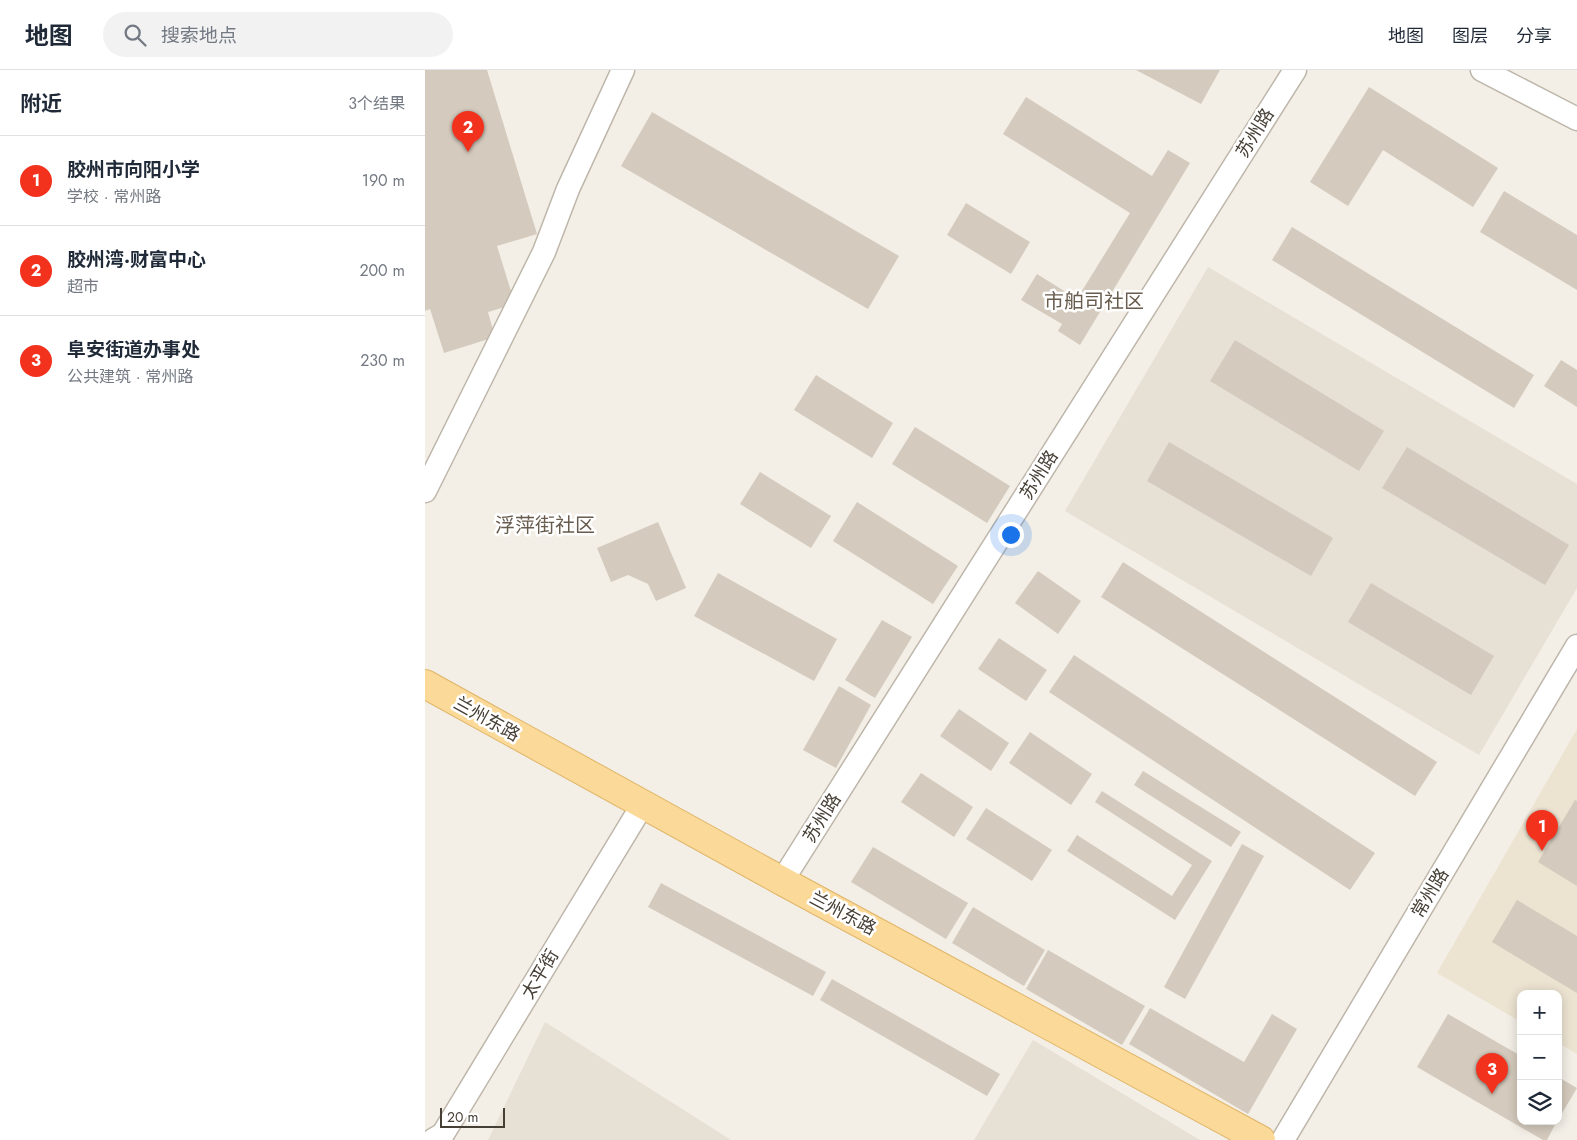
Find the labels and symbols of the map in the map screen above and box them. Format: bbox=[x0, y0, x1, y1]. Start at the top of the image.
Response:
street label: 苏州路 bbox=[1230, 103, 1280, 163]
pin: 2 bbox=[452, 111, 484, 152]
district label: 市舶司社区 bbox=[1044, 287, 1144, 316]
street label: 苏州路 bbox=[1014, 445, 1064, 505]
district label: 浮萍街社区 bbox=[495, 511, 595, 540]
your location bbox=[998, 522, 1024, 548]
street label: 兰州东路 bbox=[449, 690, 525, 748]
street label: 苏州路 bbox=[797, 788, 847, 848]
pin: 1 bbox=[1526, 810, 1558, 851]
street label: 常州路 bbox=[1405, 863, 1455, 923]
street label: 兰州东路 bbox=[805, 885, 881, 941]
street label: 太平街 bbox=[515, 944, 565, 1004]
pin: 3 bbox=[1476, 1053, 1508, 1094]
scale bar bbox=[440, 1105, 505, 1128]

